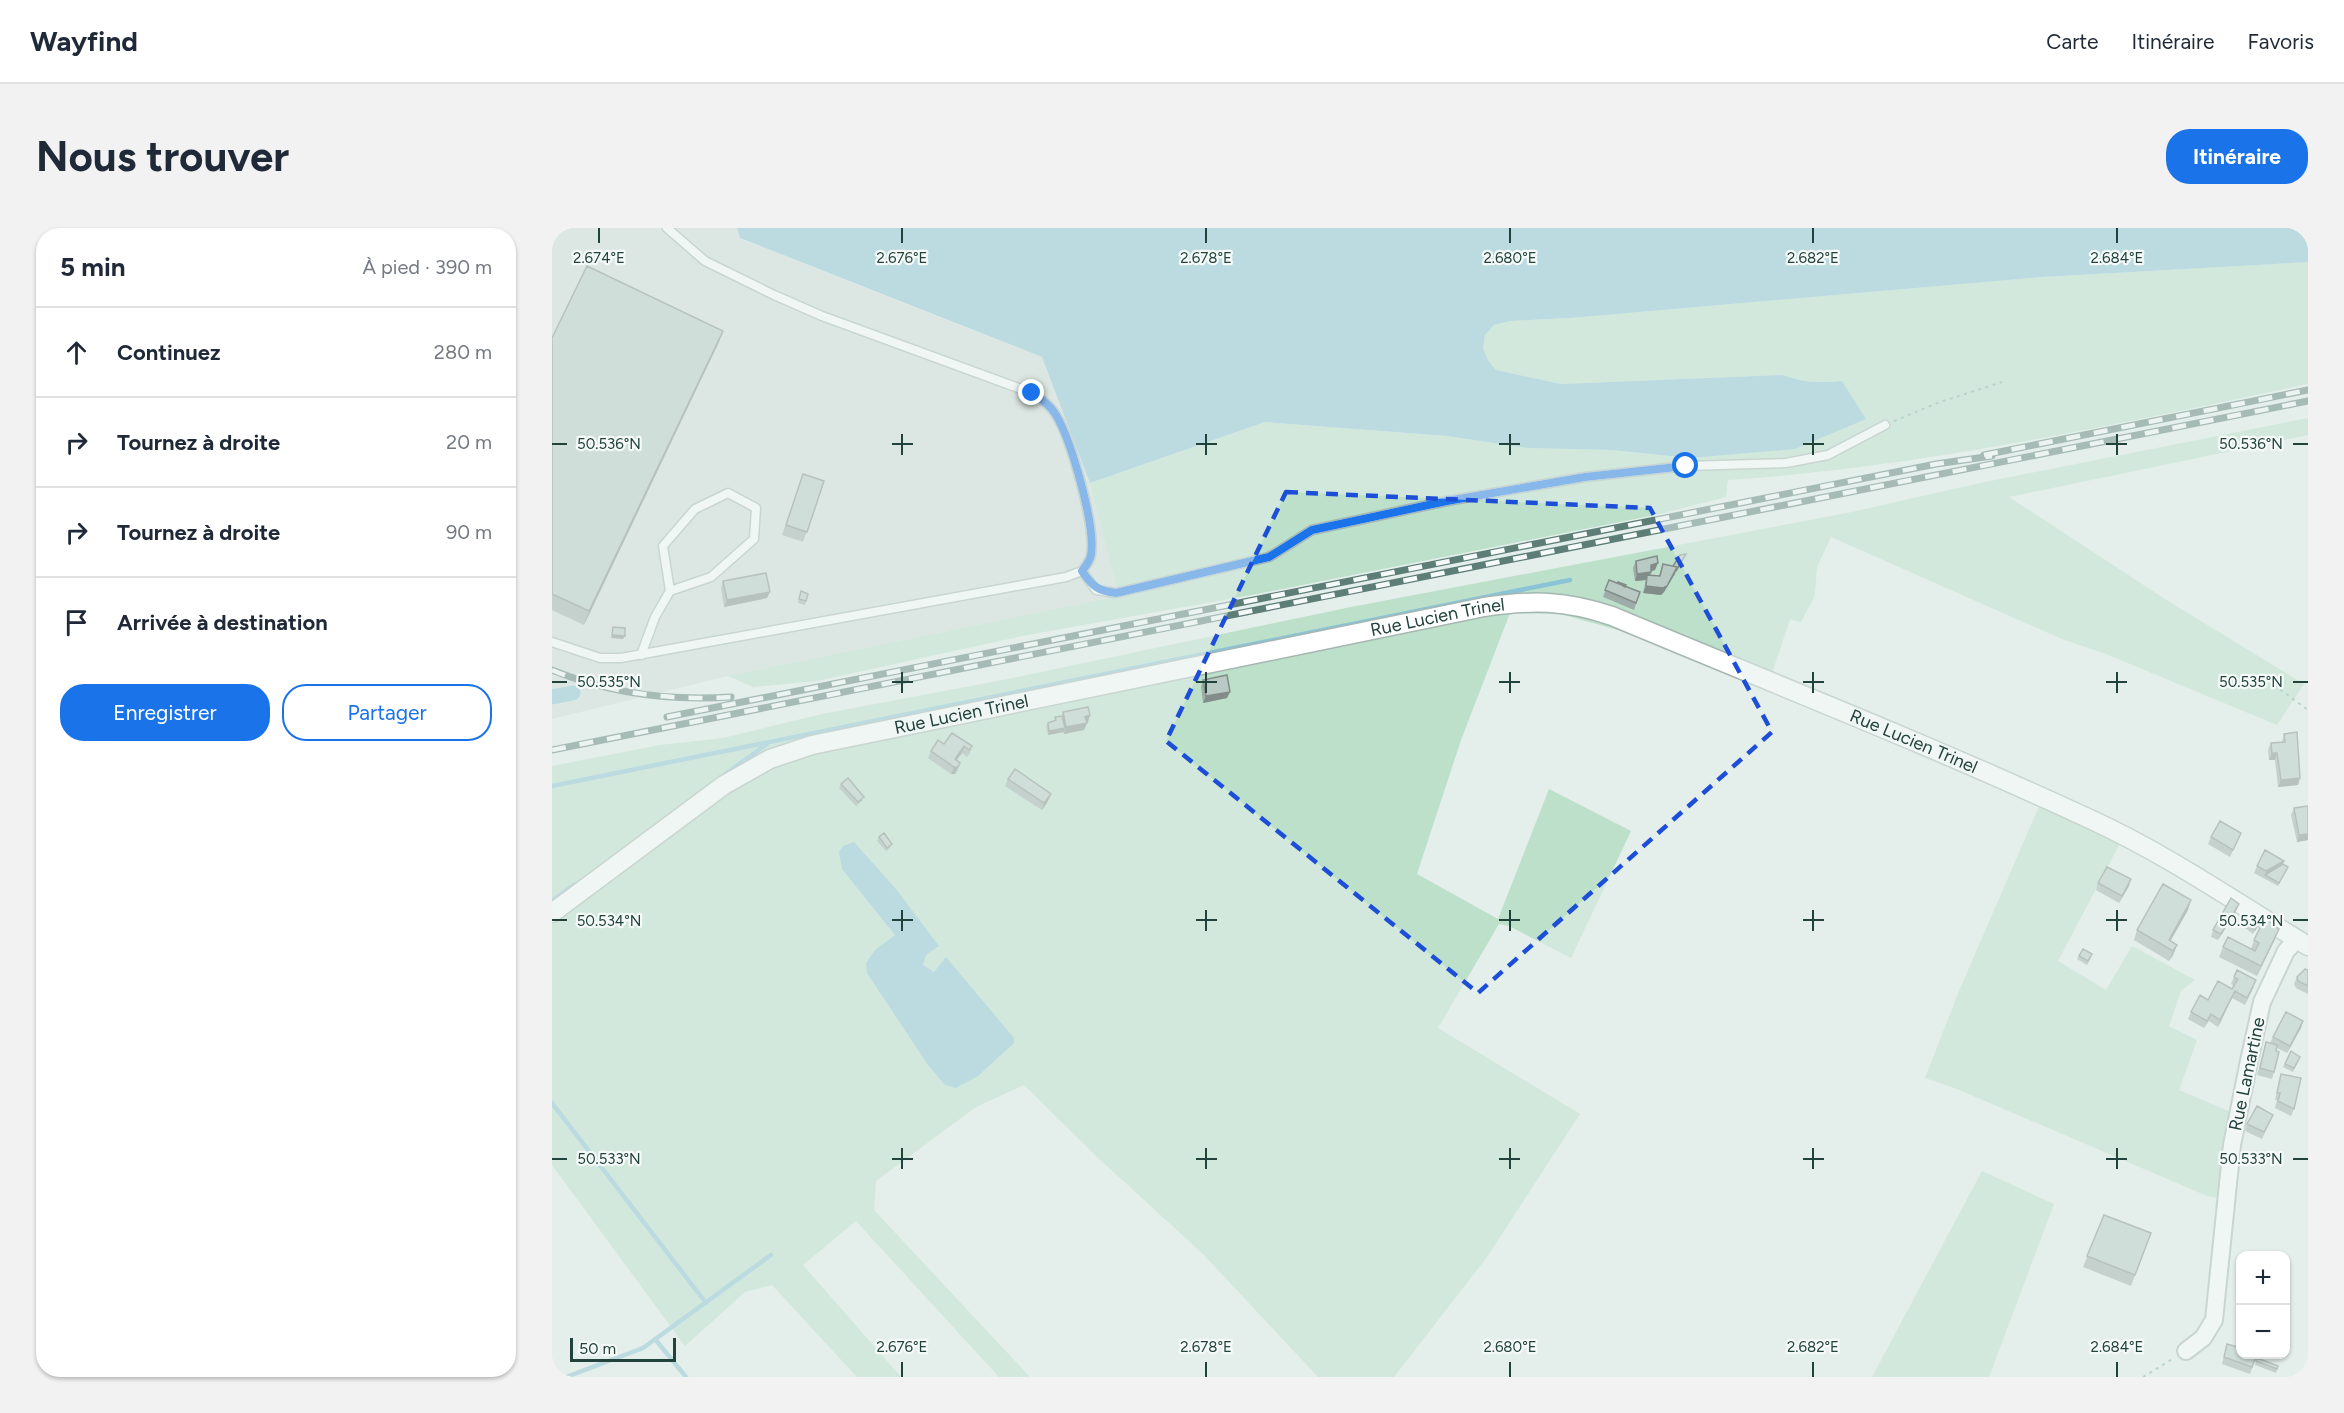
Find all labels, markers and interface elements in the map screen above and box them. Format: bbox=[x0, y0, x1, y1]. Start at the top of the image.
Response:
text: Wayfind bbox=[30, 24, 138, 58]
text: Carte bbox=[2046, 29, 2099, 54]
text: Itinéraire bbox=[2132, 29, 2215, 54]
text: Favoris bbox=[2248, 29, 2314, 54]
button: Itinéraire bbox=[2166, 129, 2308, 184]
text: Nous trouver bbox=[36, 131, 289, 182]
text: 2.674°E bbox=[573, 249, 625, 267]
text: 2.676°E bbox=[877, 249, 927, 267]
text: 2.678°E bbox=[1180, 249, 1232, 267]
text: 2.680°E bbox=[1483, 249, 1537, 267]
text: 2.682°E bbox=[1787, 249, 1839, 267]
text: 2.684°E bbox=[2091, 249, 2143, 267]
text: 5 min bbox=[60, 251, 126, 283]
text: À pied · 390 m bbox=[362, 255, 492, 279]
icon: ahead bbox=[60, 336, 93, 369]
text: Continuez bbox=[117, 339, 221, 366]
text: 280 m bbox=[434, 340, 492, 364]
route end bbox=[1018, 379, 1044, 405]
icon: right bbox=[60, 426, 93, 459]
text: Tournez à droite bbox=[117, 429, 280, 456]
text: 20 m bbox=[446, 430, 492, 454]
text: 50.536°N bbox=[577, 435, 641, 453]
text: 50.536°N bbox=[2219, 435, 2283, 453]
route start bbox=[1672, 452, 1698, 478]
icon: right bbox=[60, 516, 93, 549]
text: Tournez à droite bbox=[117, 519, 280, 546]
text: 90 m bbox=[446, 520, 492, 544]
street label: Rue Lucien Trinel bbox=[1368, 593, 1506, 641]
icon: arrive bbox=[60, 606, 93, 639]
text: Arrivée à destination bbox=[117, 609, 328, 636]
text: 50.535°N bbox=[577, 673, 641, 691]
text: 50.535°N bbox=[2219, 673, 2283, 691]
button: Enregistrer bbox=[60, 684, 270, 741]
button: Partager bbox=[282, 684, 492, 741]
street label: Rue Lucien Trinel bbox=[892, 690, 1030, 739]
street label: Rue Lucien Trinel bbox=[1847, 705, 1981, 778]
text: 50.534°N bbox=[577, 912, 641, 930]
text: 50.534°N bbox=[2219, 912, 2283, 930]
street label: Rue Lamartine bbox=[2224, 1015, 2270, 1133]
text: 50.533°N bbox=[577, 1150, 641, 1168]
text: 50.533°N bbox=[2219, 1150, 2283, 1168]
map controls bbox=[2236, 1251, 2290, 1359]
button: + bbox=[2236, 1251, 2290, 1305]
button: − bbox=[2236, 1305, 2290, 1359]
scale bar bbox=[570, 1335, 676, 1362]
text: 2.676°E bbox=[877, 1338, 927, 1356]
text: 2.678°E bbox=[1180, 1338, 1232, 1356]
text: 2.680°E bbox=[1483, 1338, 1537, 1356]
text: 2.682°E bbox=[1787, 1338, 1839, 1356]
text: 2.684°E bbox=[2091, 1338, 2143, 1356]
text: 50 m bbox=[579, 1339, 616, 1358]

